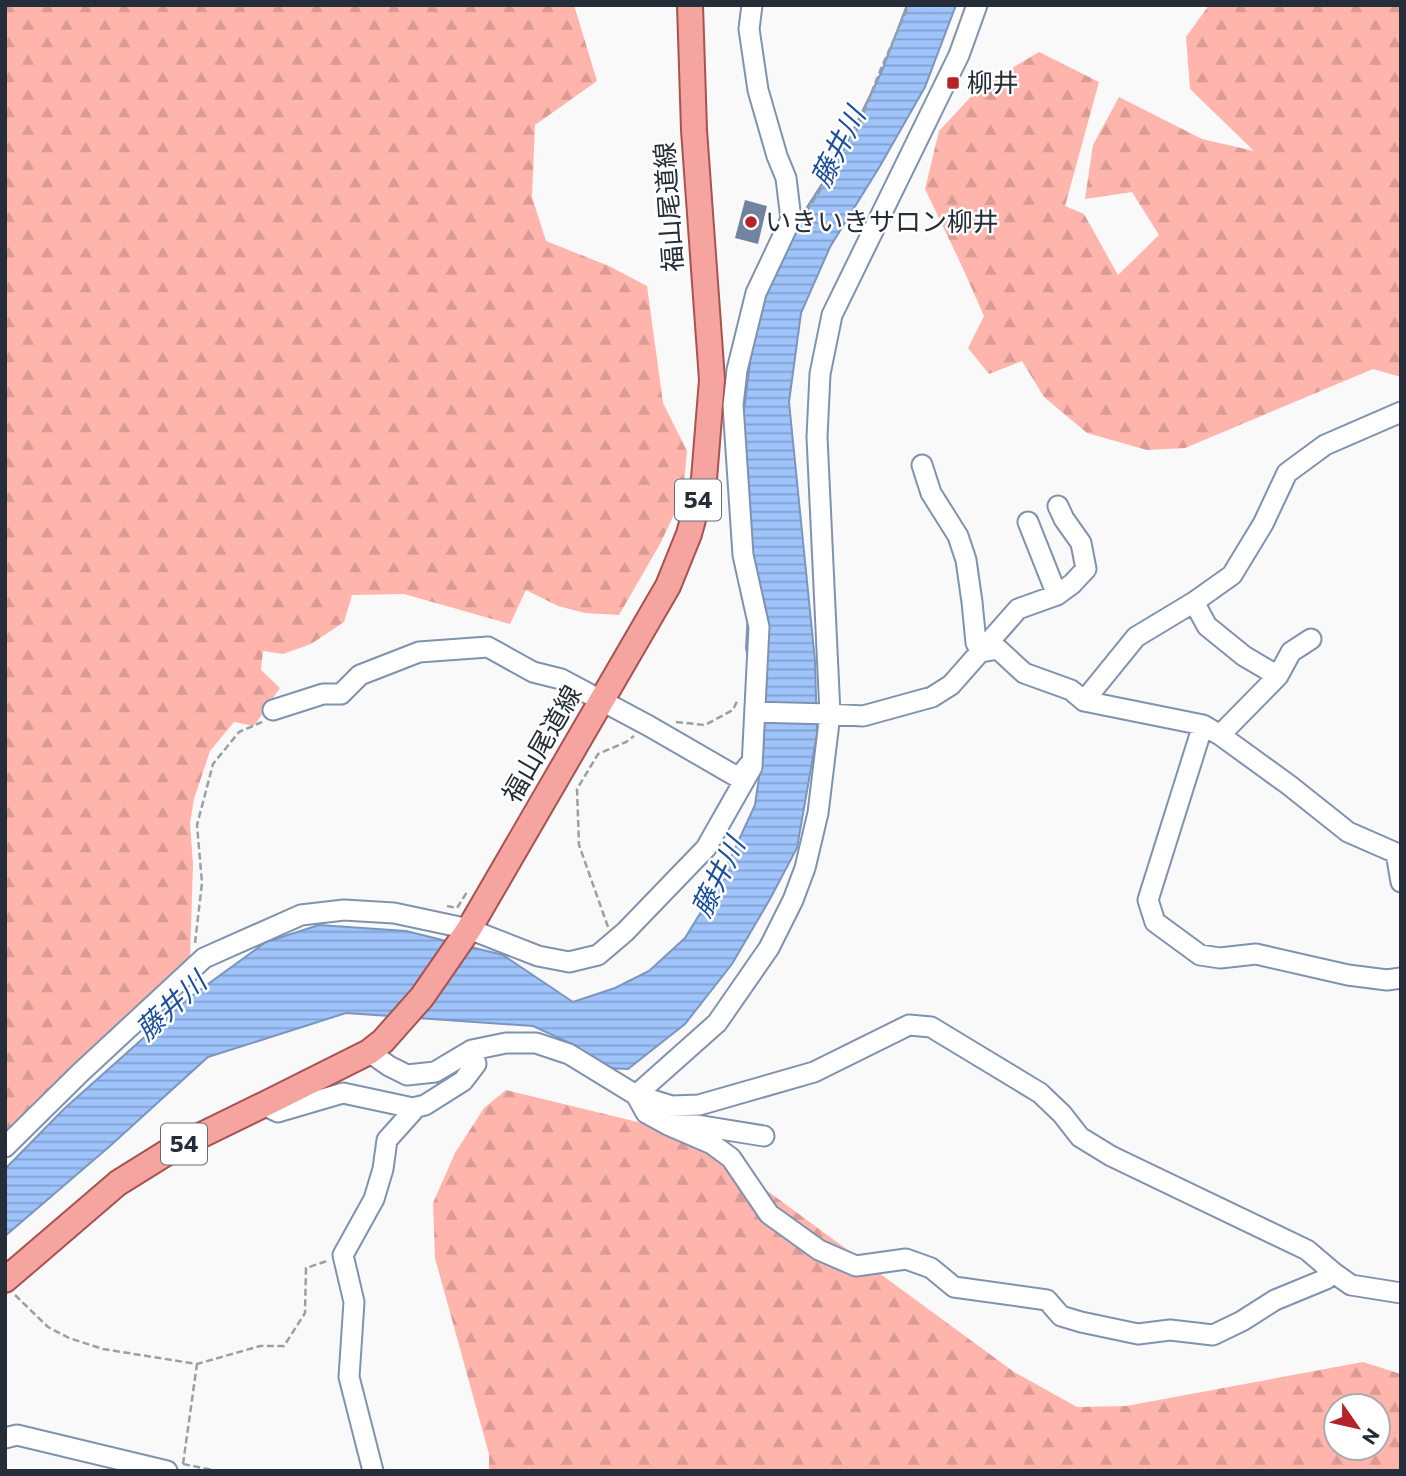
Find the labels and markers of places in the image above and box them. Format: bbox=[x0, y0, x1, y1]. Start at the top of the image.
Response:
place label: 柳井 bbox=[967, 66, 1019, 97]
marker: 柳井 bbox=[945, 75, 961, 91]
place label: いきいきサロン柳井 bbox=[765, 205, 999, 236]
marker: いきいきサロン柳井 bbox=[743, 214, 759, 230]

